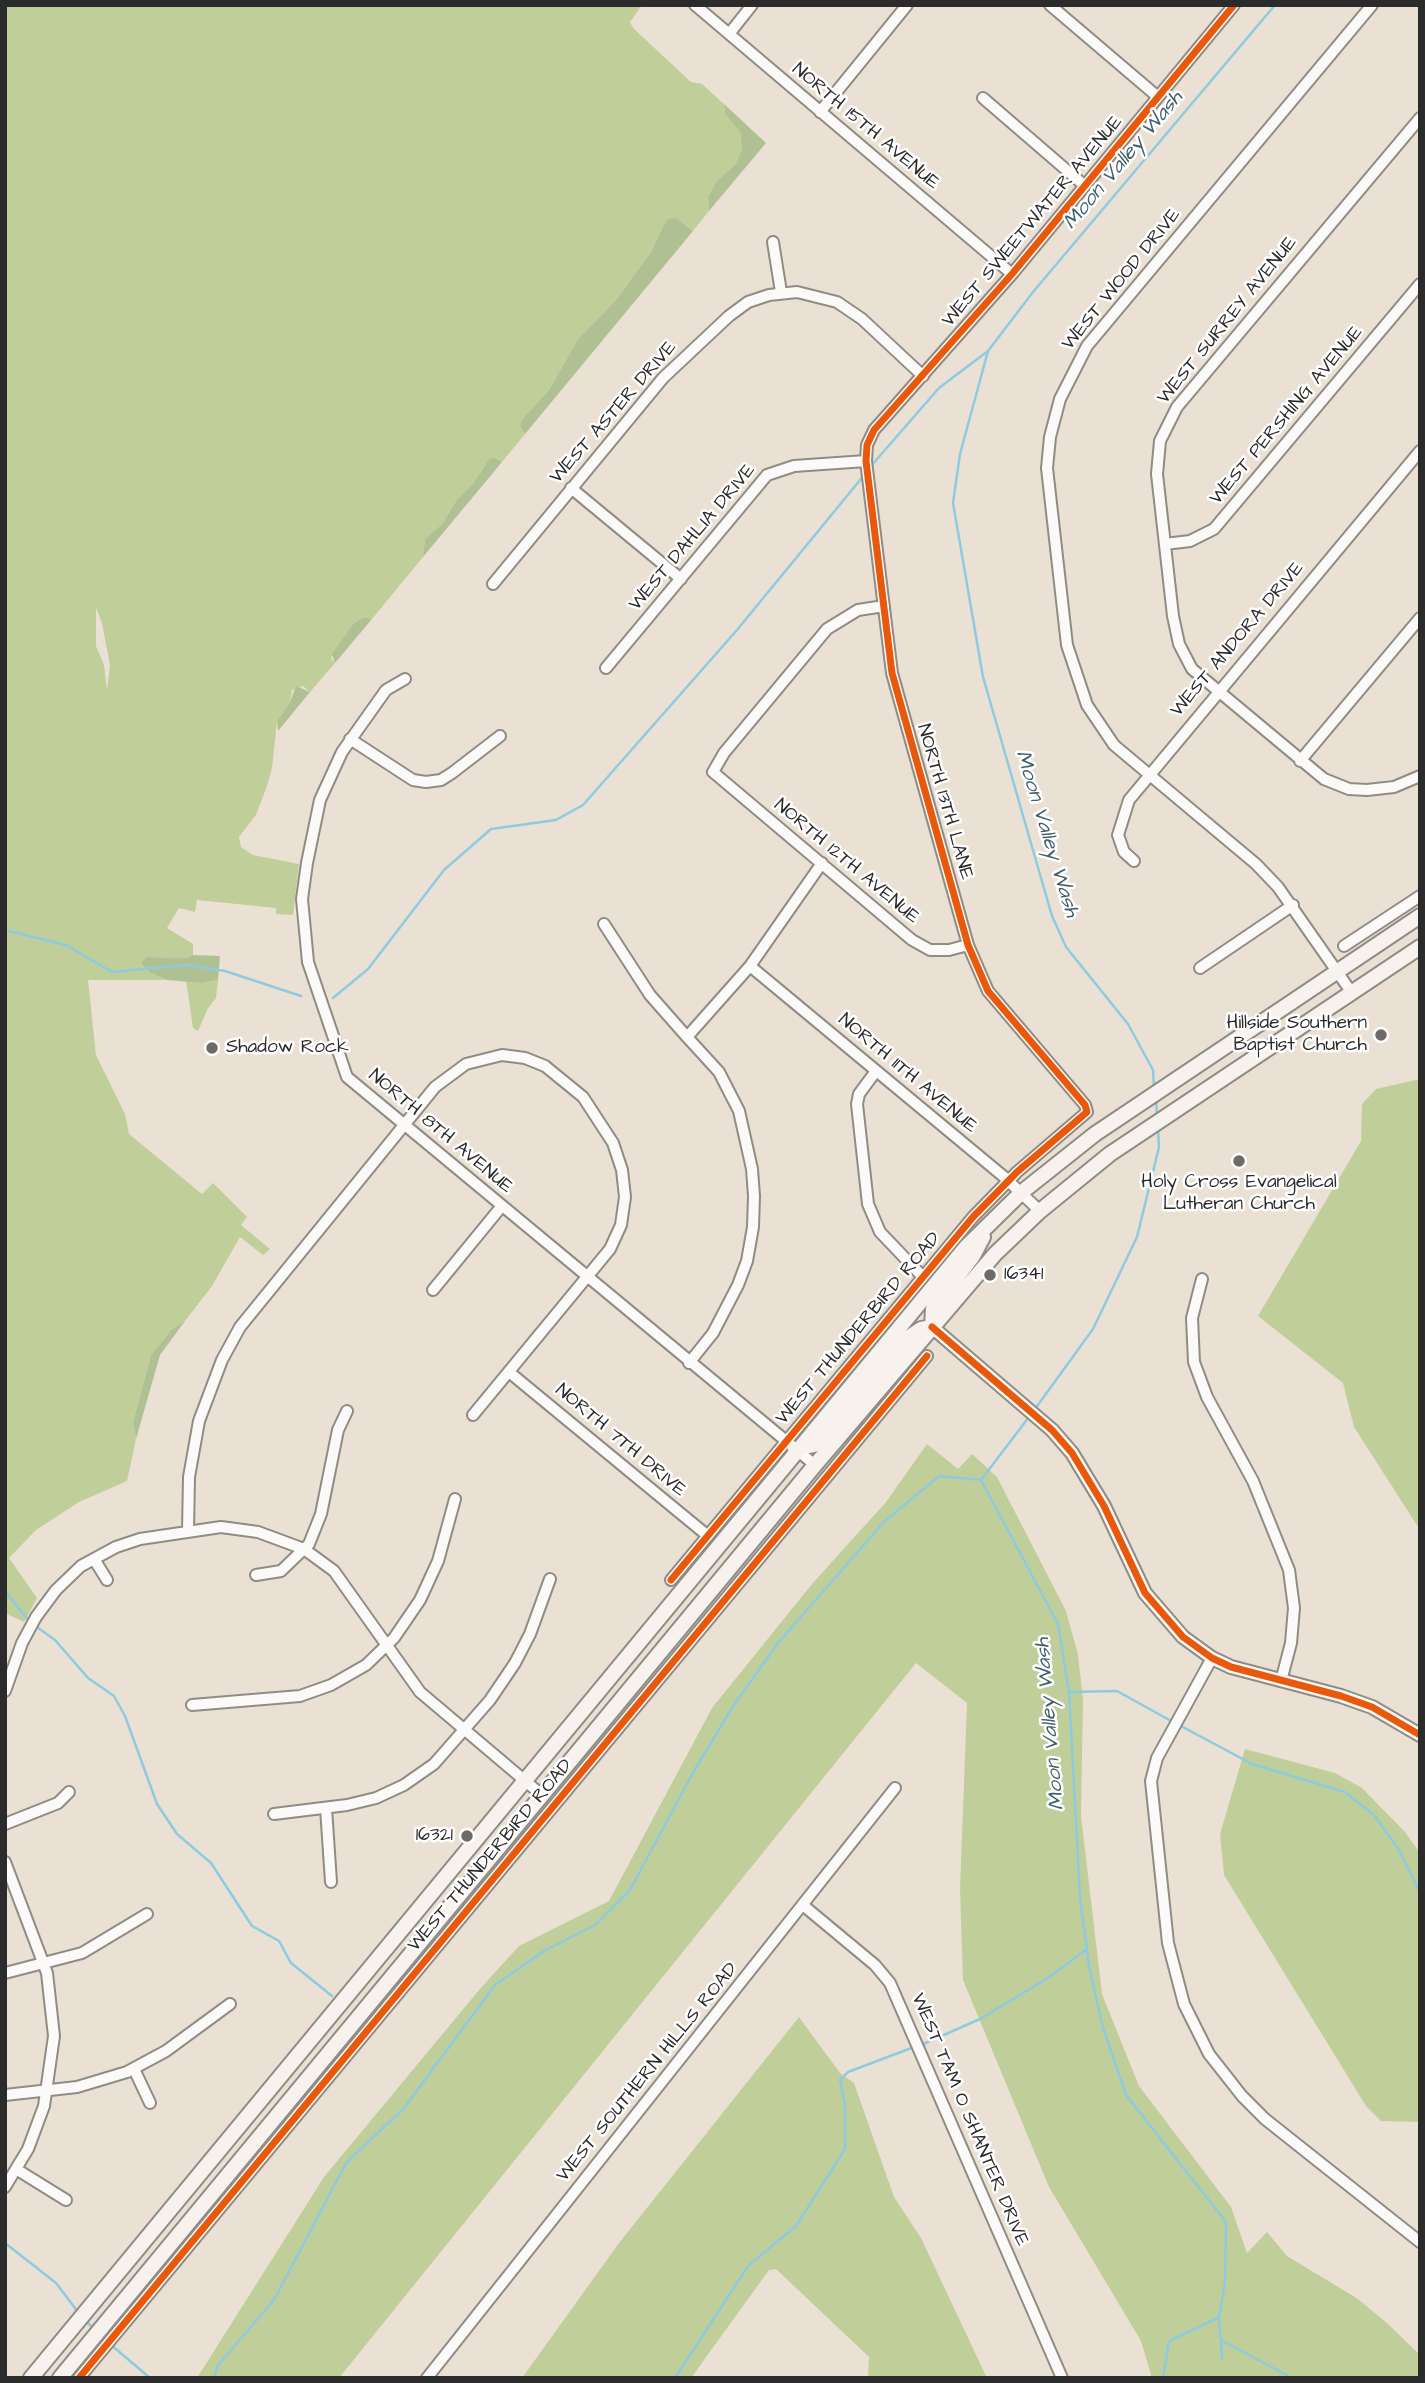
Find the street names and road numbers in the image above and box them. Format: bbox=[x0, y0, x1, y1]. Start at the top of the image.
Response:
street label: NORTH 15TH AVENUE bbox=[787, 59, 943, 195]
street label: WEST SWEETWATER AVENUE bbox=[938, 112, 1128, 332]
street label: WEST WOOD DRIVE bbox=[1058, 204, 1186, 356]
street label: WEST SURREY AVENUE bbox=[1153, 233, 1303, 409]
street label: WEST PERSHING AVENUE bbox=[1206, 322, 1368, 510]
street label: WEST ASTER DRIVE bbox=[546, 337, 682, 489]
street label: WEST DAHLIA DRIVE bbox=[625, 460, 761, 616]
street label: WEST ANDORA DRIVE bbox=[1167, 558, 1309, 722]
street label: NORTH 13TH LANE bbox=[911, 722, 977, 882]
street label: NORTH 12TH AVENUE bbox=[769, 795, 923, 929]
street label: NORTH 11TH AVENUE bbox=[833, 1009, 981, 1139]
street label: NORTH 8TH AVENUE bbox=[363, 1065, 517, 1199]
street label: WEST THUNDERBIRD ROAD bbox=[772, 1228, 946, 1430]
street label: NORTH 7TH DRIVE bbox=[550, 1380, 690, 1502]
street label: WEST THUNDERBIRD ROAD bbox=[404, 1755, 578, 1957]
street label: WEST SOUTHERN HILLS ROAD bbox=[553, 1959, 743, 2187]
street label: WEST TAM O SHANTER DRIVE bbox=[905, 1990, 1033, 2250]

